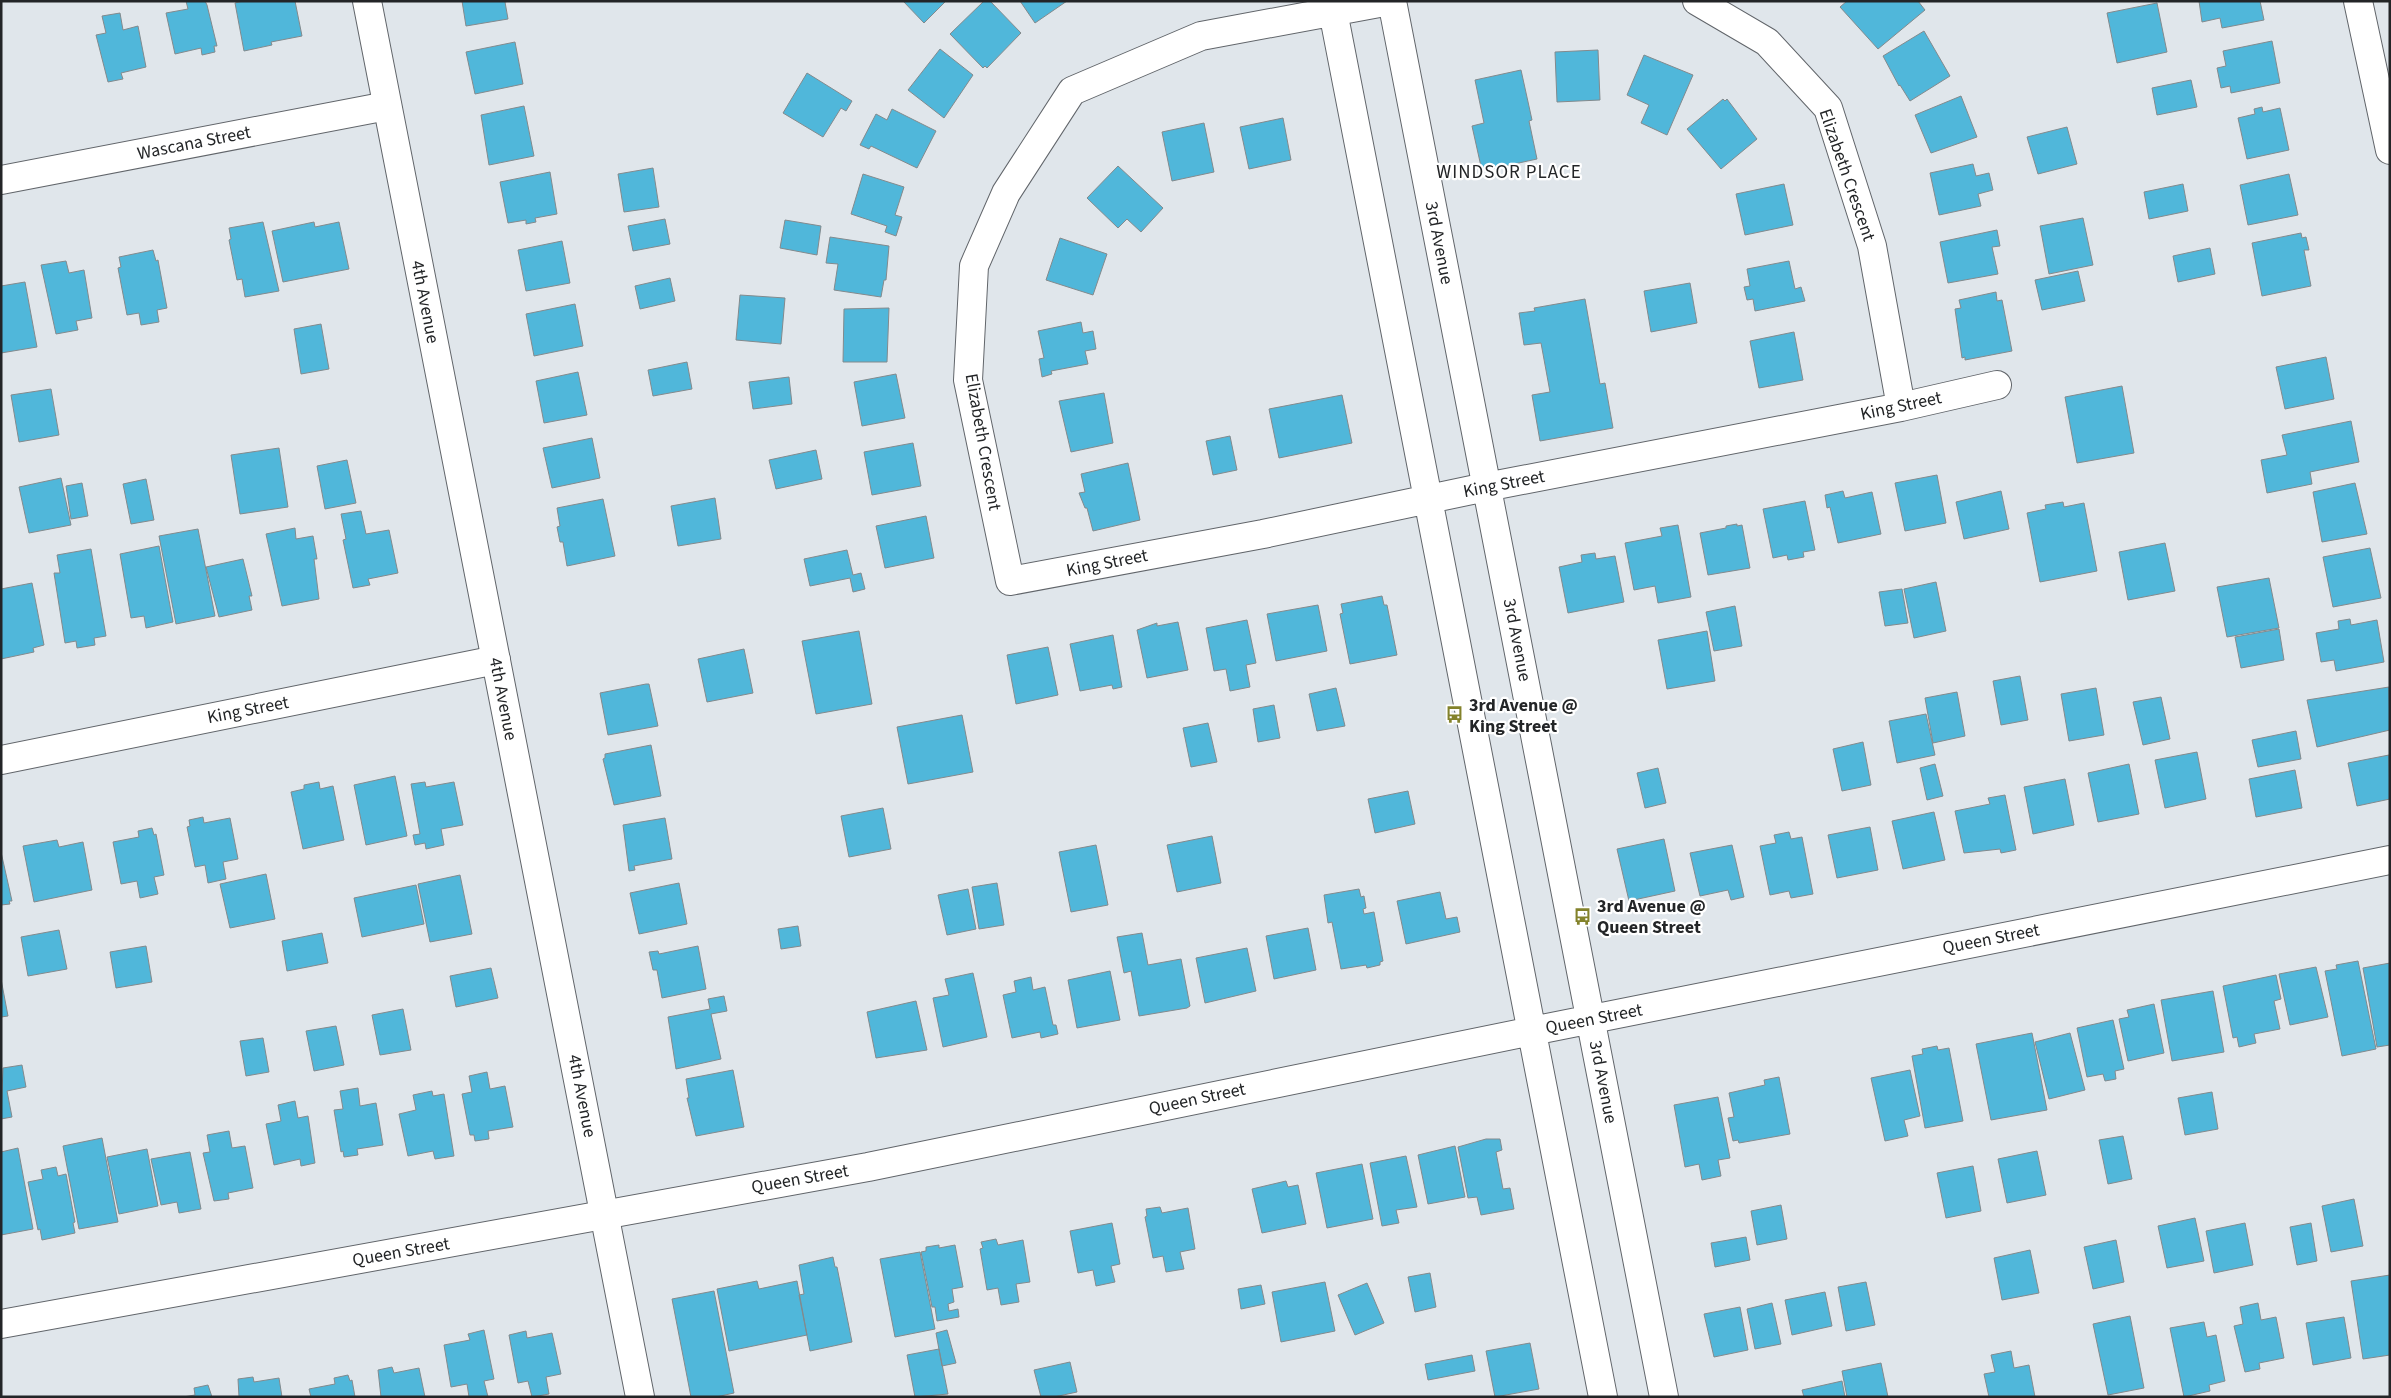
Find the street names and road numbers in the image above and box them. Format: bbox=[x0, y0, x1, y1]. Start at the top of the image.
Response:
street label: Elizabeth Crescent bbox=[1813, 105, 1881, 245]
street label: Wascana Street bbox=[135, 120, 253, 166]
street label: 3rd Avenue bbox=[1419, 199, 1459, 287]
street label: 4th Avenue bbox=[405, 258, 445, 346]
street label: Elizabeth Crescent bbox=[959, 372, 1007, 512]
street label: King Street bbox=[1858, 385, 1944, 427]
street label: King Street bbox=[1461, 464, 1547, 504]
street label: King Street bbox=[1064, 543, 1150, 583]
street label: 3rd Avenue bbox=[1497, 596, 1537, 684]
street label: 4th Avenue bbox=[483, 655, 523, 743]
street label: King Street bbox=[205, 690, 291, 730]
street label: Queen Street bbox=[1940, 917, 2042, 961]
street label: Queen Street bbox=[1543, 997, 1645, 1041]
street label: 3rd Avenue bbox=[1583, 1038, 1623, 1126]
street label: 4th Avenue bbox=[562, 1052, 602, 1140]
street label: Queen Street bbox=[1146, 1077, 1248, 1121]
street label: Queen Street bbox=[749, 1158, 851, 1200]
street label: Queen Street bbox=[350, 1231, 452, 1273]

